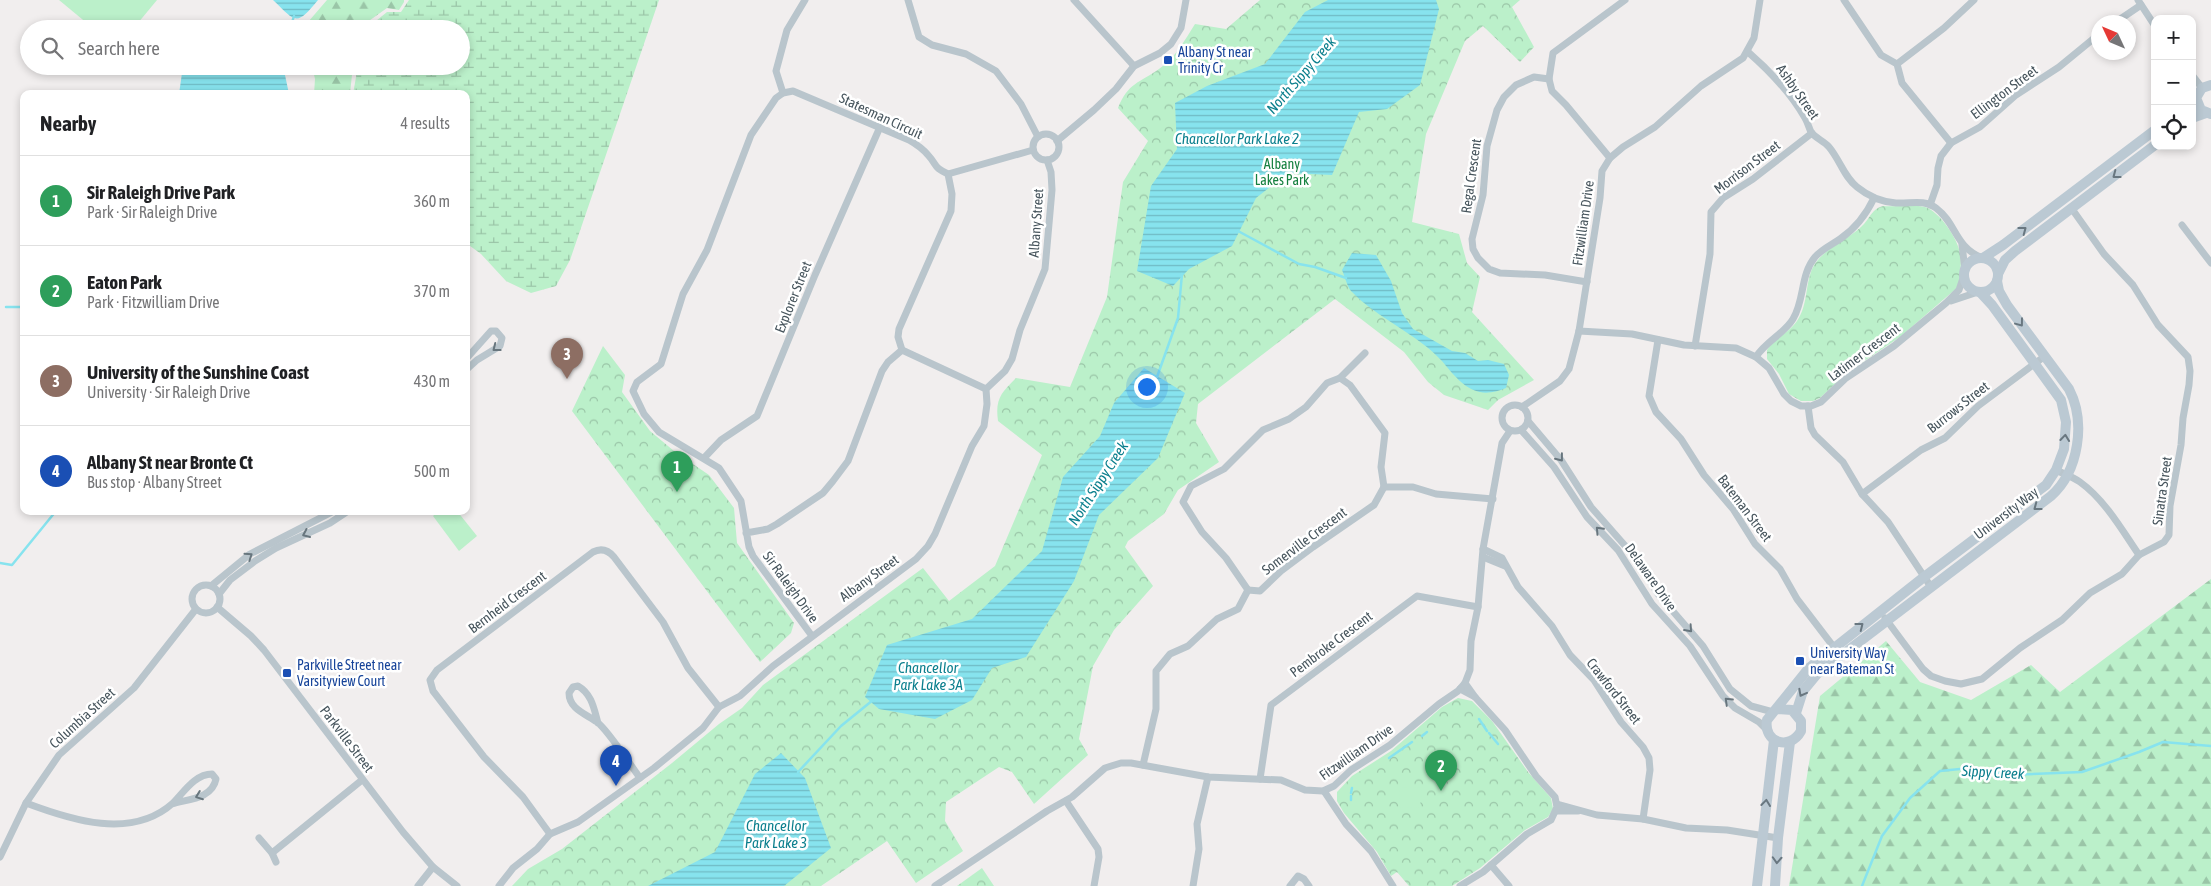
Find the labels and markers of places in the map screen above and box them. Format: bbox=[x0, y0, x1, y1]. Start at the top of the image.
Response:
place label: Albany St near Trinity Cr bbox=[1178, 44, 1253, 76]
marker: Albany St near Trinity Cr bbox=[1162, 54, 1174, 66]
pin: 3 bbox=[551, 338, 583, 379]
pin: 1 bbox=[661, 451, 693, 492]
place label: University Way near Bateman St bbox=[1810, 645, 1894, 677]
marker: University Way near Bateman St bbox=[1794, 655, 1806, 667]
place label: Parkville Street near Varsityview Court bbox=[297, 657, 402, 689]
marker: Parkville Street near Varsityview Court bbox=[281, 667, 293, 679]
pin: 4 bbox=[600, 745, 632, 786]
pin: 2 bbox=[1425, 750, 1457, 791]

